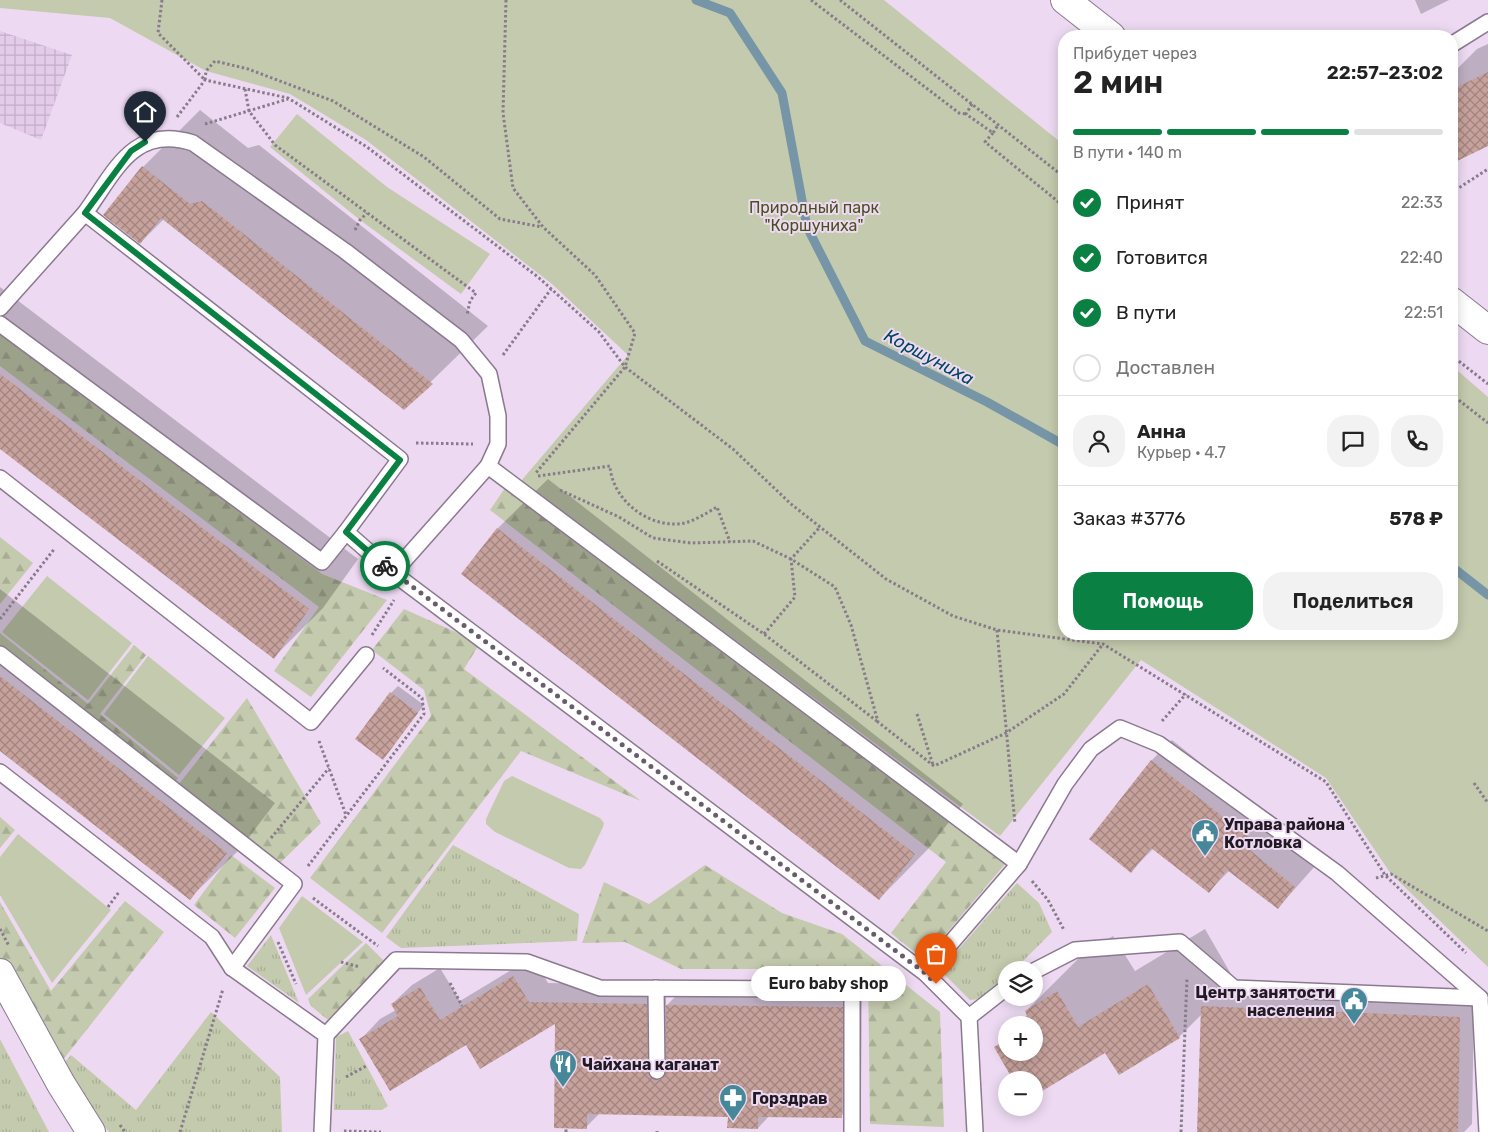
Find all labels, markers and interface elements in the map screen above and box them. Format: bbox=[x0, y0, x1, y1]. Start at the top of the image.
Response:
text: Прибудет через bbox=[1073, 44, 1197, 63]
text: 22:57–23:02 bbox=[1327, 61, 1443, 84]
text: 2 мин bbox=[1073, 63, 1164, 101]
pin bbox=[124, 91, 166, 142]
icon: home bbox=[131, 98, 159, 126]
text: В пути · 140 m bbox=[1073, 143, 1182, 162]
icon: check bbox=[1073, 189, 1101, 217]
text: Принят bbox=[1116, 191, 1184, 214]
text: 22:33 bbox=[1401, 193, 1443, 212]
park label: Природный парк "Коршуниха" bbox=[749, 198, 880, 235]
icon: check bbox=[1073, 244, 1101, 272]
text: Готовится bbox=[1116, 246, 1208, 269]
text: 22:40 bbox=[1400, 248, 1443, 267]
icon: check bbox=[1073, 299, 1101, 327]
text: В пути bbox=[1116, 301, 1176, 324]
text: 22:51 bbox=[1404, 303, 1443, 322]
water label: Коршуниха bbox=[880, 324, 978, 390]
text: Доставлен bbox=[1116, 356, 1215, 379]
button: person bbox=[1073, 415, 1125, 467]
button: chat bbox=[1327, 415, 1379, 467]
button: phone bbox=[1391, 415, 1443, 467]
text: Анна bbox=[1137, 420, 1186, 443]
text: Курьер · 4.7 bbox=[1137, 443, 1226, 462]
text: Заказ #3776 bbox=[1073, 507, 1185, 530]
text: 578 ₽ bbox=[1389, 507, 1443, 530]
courier bbox=[360, 541, 410, 591]
icon: bike bbox=[371, 552, 399, 580]
button: Помощь bbox=[1073, 572, 1253, 630]
button: Поделиться bbox=[1263, 572, 1443, 630]
place label: Управа района Котловка bbox=[1224, 815, 1345, 852]
public building icon: Управа района Котловка bbox=[1190, 818, 1220, 857]
pin bbox=[915, 933, 957, 984]
icon: bag bbox=[922, 940, 950, 968]
map controls bbox=[998, 961, 1043, 1116]
button: layers bbox=[998, 961, 1043, 1006]
callout: Euro baby shop bbox=[751, 966, 906, 1002]
text: Euro baby shop bbox=[769, 974, 888, 993]
place label: Центр занятости населения bbox=[1195, 983, 1335, 1020]
public building icon: Центр занятости населения bbox=[1339, 986, 1369, 1025]
button: + bbox=[998, 1016, 1043, 1061]
restaurant icon: Чайхана каганат bbox=[548, 1049, 578, 1088]
place label: Чайхана каганат bbox=[582, 1055, 719, 1074]
button: − bbox=[998, 1071, 1043, 1116]
pharmacy icon: Горздрав bbox=[718, 1083, 748, 1122]
place label: Горздрав bbox=[752, 1089, 828, 1108]

